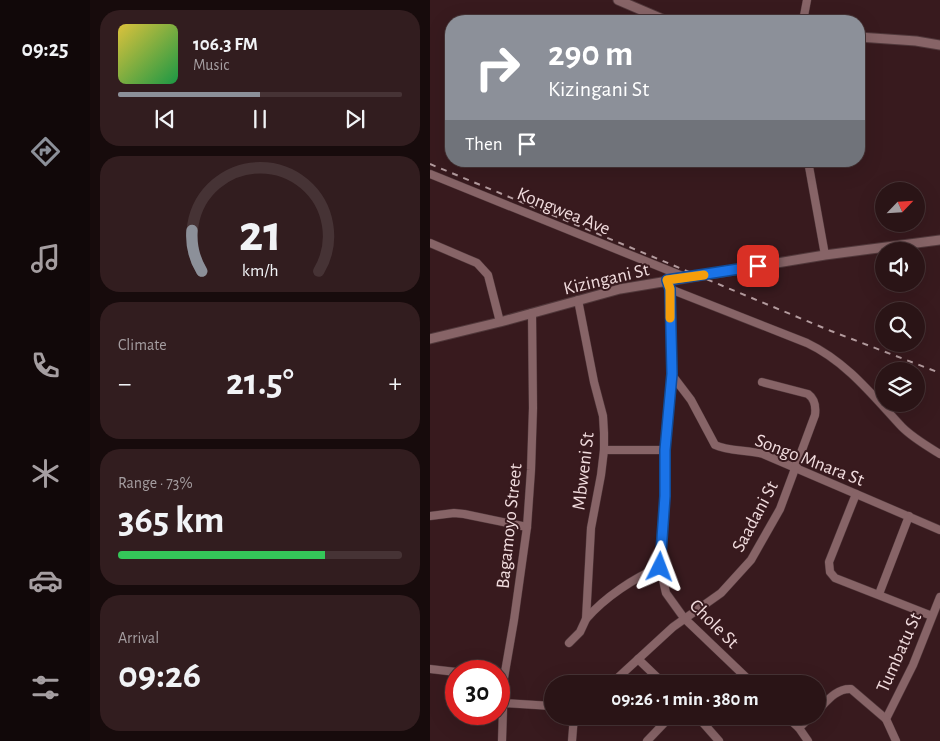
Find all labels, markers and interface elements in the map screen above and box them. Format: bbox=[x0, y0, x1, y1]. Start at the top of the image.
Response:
text: 106.3 FM bbox=[193, 35, 258, 54]
icon: right bbox=[465, 35, 530, 100]
text: 290 m bbox=[548, 37, 633, 72]
text: 09:25 bbox=[22, 38, 69, 60]
text: Music bbox=[193, 57, 229, 73]
text: Kizingani St bbox=[548, 78, 649, 100]
icon: previous bbox=[151, 105, 179, 133]
icon: pause bbox=[246, 105, 274, 133]
icon: next bbox=[341, 105, 369, 133]
icon: arrive bbox=[513, 130, 541, 158]
icon: directions bbox=[28, 134, 63, 169]
text: Then bbox=[465, 135, 503, 154]
north arrow bbox=[875, 182, 925, 232]
map controls bbox=[875, 182, 925, 412]
street label: Kongwea Ave bbox=[514, 184, 613, 239]
text: 21 bbox=[238, 208, 282, 260]
icon: music bbox=[28, 241, 63, 276]
button: sound bbox=[875, 242, 925, 292]
pin bbox=[737, 245, 779, 287]
icon: arrive bbox=[744, 252, 772, 280]
street label: Kizingani St bbox=[562, 260, 651, 299]
text: km/h bbox=[242, 262, 278, 280]
button: search bbox=[875, 302, 925, 352]
text: Climate bbox=[118, 337, 167, 353]
icon: phone bbox=[28, 348, 63, 383]
button: layers bbox=[875, 362, 925, 412]
text: 21.5° bbox=[226, 364, 294, 402]
text: − bbox=[118, 370, 131, 398]
text: + bbox=[389, 370, 402, 398]
street label: Mbweni St bbox=[569, 431, 598, 511]
street label: Songo Mnara St bbox=[752, 431, 867, 490]
icon: climate bbox=[28, 456, 63, 491]
street label: Bagamoyo Street bbox=[493, 463, 526, 590]
text: Range · 73% bbox=[118, 475, 193, 491]
street label: Saadani St bbox=[729, 478, 782, 555]
text: 365 km bbox=[118, 502, 224, 540]
position arrow bbox=[633, 540, 685, 592]
icon: car bbox=[28, 563, 63, 598]
street label: Chole St bbox=[686, 596, 742, 652]
street label: Tumbatu St bbox=[873, 610, 925, 695]
text: Arrival bbox=[118, 630, 159, 646]
text: 09:26 bbox=[118, 657, 201, 695]
speed limit sign: 30 bbox=[445, 660, 510, 725]
icon: filters bbox=[28, 670, 63, 705]
text: 09:26 · 1 min · 380 m bbox=[611, 690, 759, 709]

